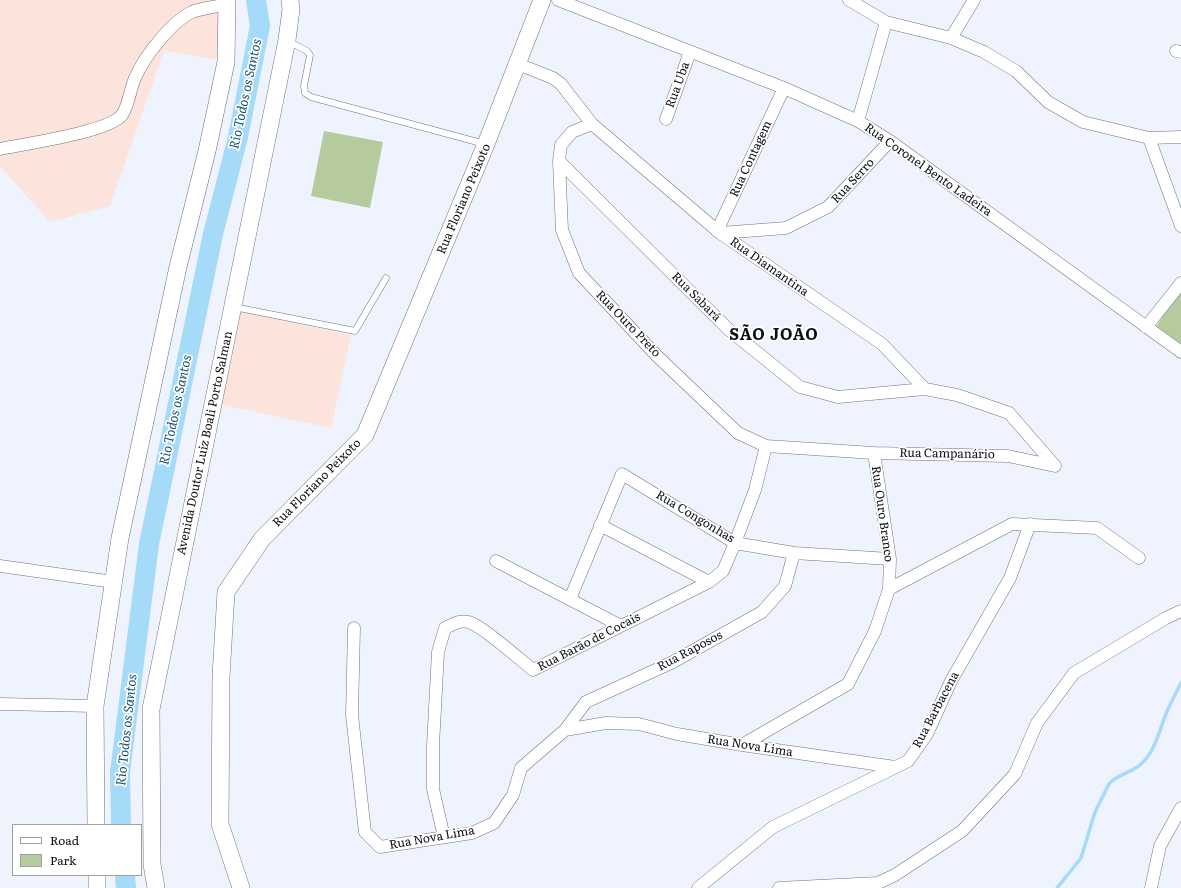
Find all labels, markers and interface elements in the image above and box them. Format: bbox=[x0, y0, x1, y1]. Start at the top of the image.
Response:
water label: Rio Todos os Santos bbox=[227, 38, 265, 150]
street label: Rua Uba bbox=[663, 60, 693, 110]
street label: Rua Contagem bbox=[727, 118, 775, 200]
street label: Rua Coronel Bento Ladeira bbox=[862, 120, 994, 220]
street label: Rua Floriano Peixoto bbox=[434, 142, 494, 256]
street label: Rua Serro bbox=[829, 156, 877, 206]
street label: Rua Diamantina bbox=[727, 234, 811, 300]
street label: Rua Sabará bbox=[668, 269, 724, 325]
street label: Rua Ouro Preto bbox=[593, 288, 663, 360]
district label: SÃO JOÃO bbox=[729, 325, 819, 345]
street label: Avenida Doutor Luiz Boali Porto Salman bbox=[174, 330, 236, 556]
water label: Rio Todos os Santos bbox=[157, 354, 195, 466]
street label: Rua Floriano Peixoto bbox=[270, 436, 364, 530]
street label: Rua Campanário bbox=[899, 446, 995, 462]
street label: Rua Ouro Branco bbox=[868, 465, 896, 563]
street label: Rua Congonhas bbox=[653, 488, 737, 546]
street label: Rua Barão de Cocais bbox=[535, 610, 643, 674]
street label: Rua Raposos bbox=[655, 628, 725, 674]
street label: Rua Barbacena bbox=[910, 669, 962, 751]
water label: Rio Todos os Santos bbox=[113, 673, 141, 787]
street label: Rua Nova Lima bbox=[706, 732, 794, 760]
street label: Rua Nova Lima bbox=[388, 823, 476, 853]
legend bbox=[12, 824, 142, 876]
text: Road bbox=[50, 831, 79, 849]
text: Park bbox=[50, 851, 76, 869]

